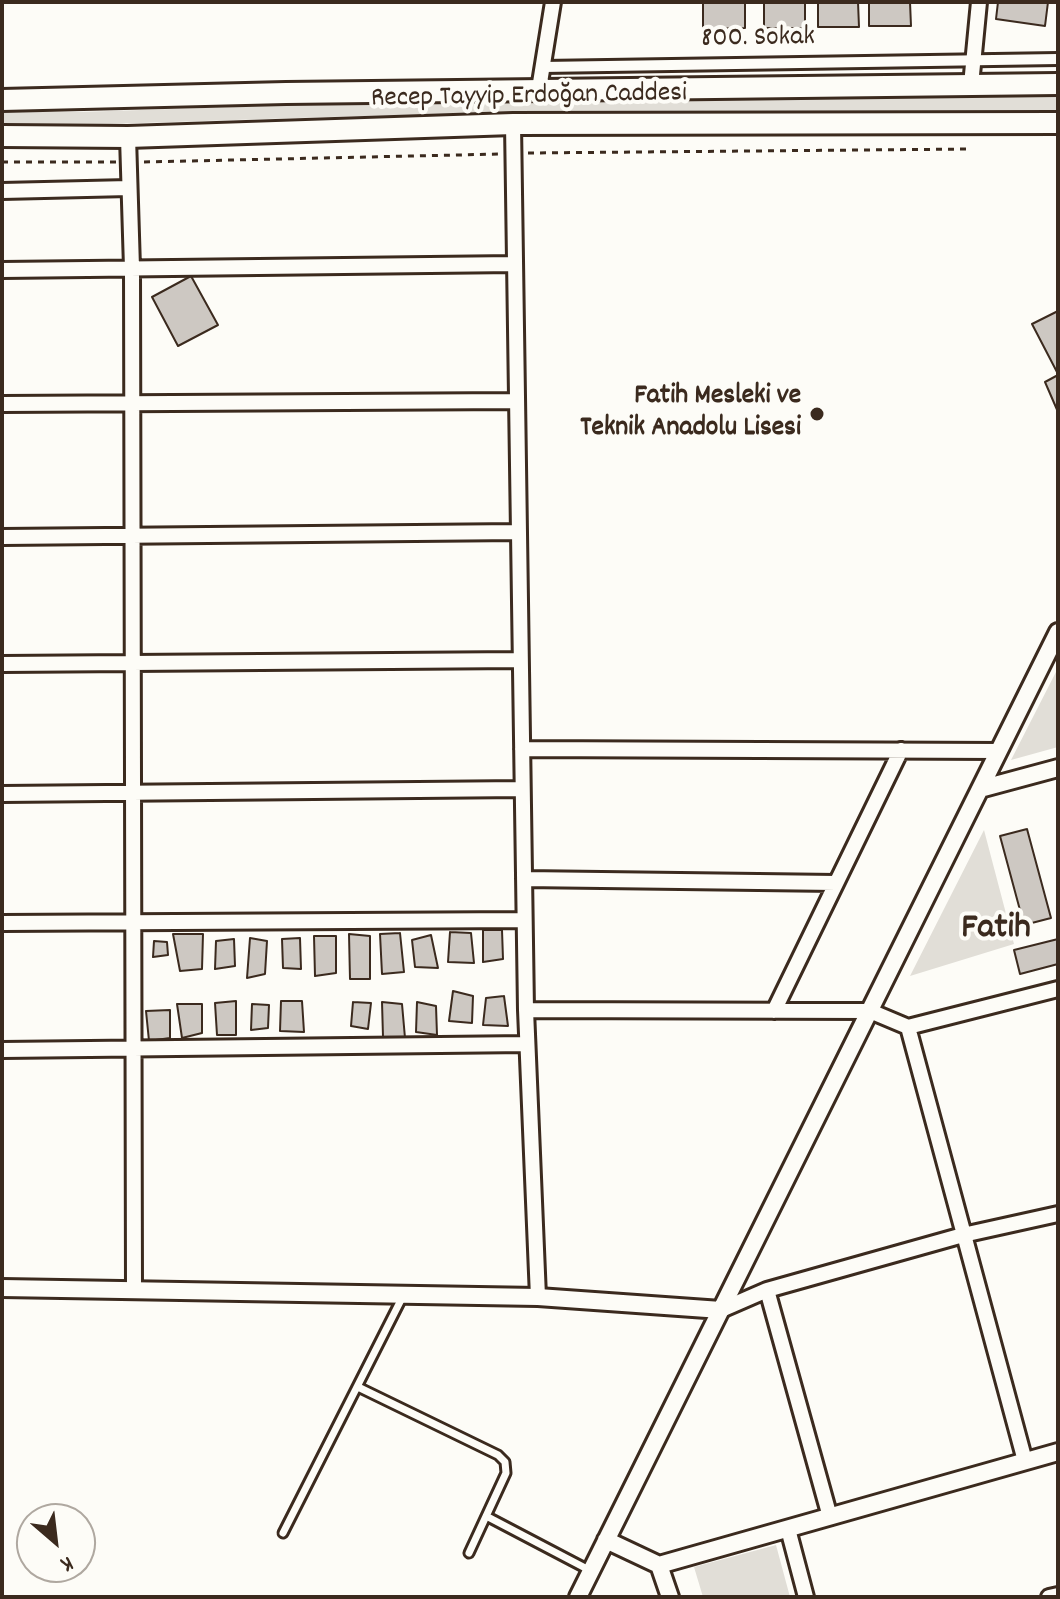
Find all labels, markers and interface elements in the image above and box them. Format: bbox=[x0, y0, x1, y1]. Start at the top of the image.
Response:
street label: 800. Sokak bbox=[701, 22, 815, 58]
street label: Recep Tayyip Erdoğan Caddesi bbox=[371, 78, 687, 118]
place label: Fatih Mesleki ve Teknik Anadolu Lisesi bbox=[580, 381, 801, 447]
marker: Fatih Mesleki ve Teknik Anadolu Lisesi bbox=[808, 405, 826, 423]
district label: Fatih bbox=[961, 909, 1031, 953]
north arrow bbox=[16, 1503, 96, 1583]
text: K bbox=[55, 1547, 78, 1579]

